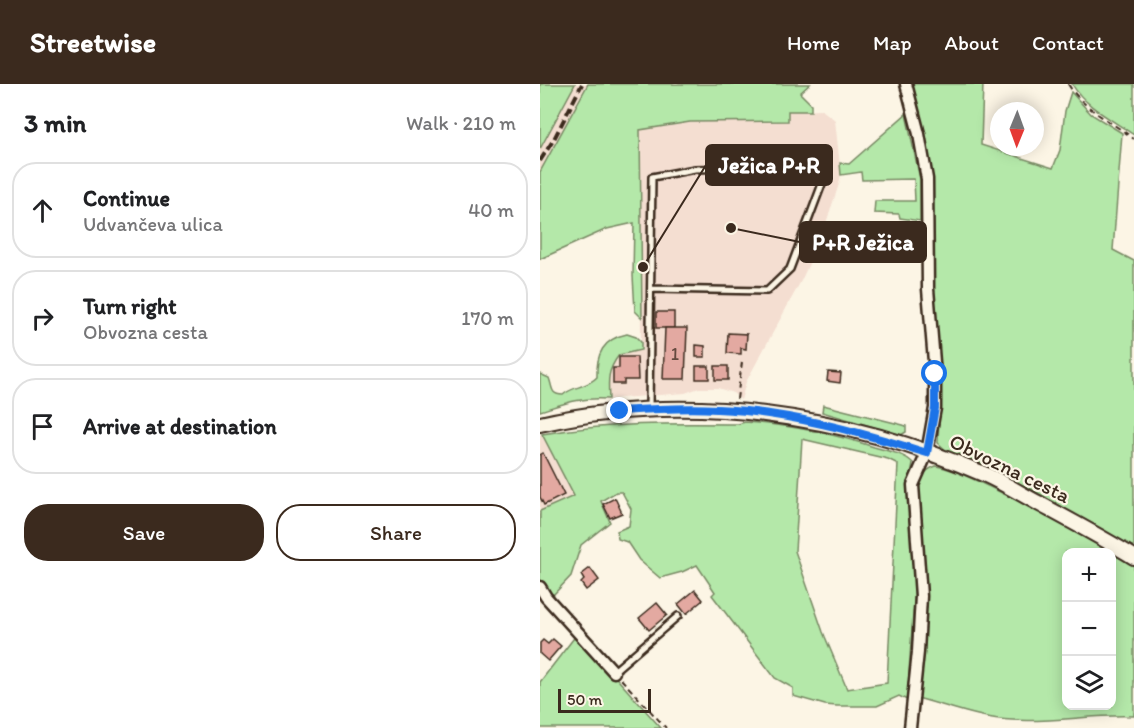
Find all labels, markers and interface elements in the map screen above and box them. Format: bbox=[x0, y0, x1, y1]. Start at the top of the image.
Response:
text: Streetwise bbox=[30, 25, 156, 59]
text: Home bbox=[787, 30, 840, 55]
text: Map bbox=[873, 30, 912, 55]
text: About bbox=[945, 30, 999, 55]
text: Contact bbox=[1032, 30, 1104, 55]
north arrow bbox=[990, 102, 1044, 156]
text: 3 min bbox=[24, 107, 86, 139]
text: Walk · 210 m bbox=[406, 111, 516, 135]
callout: Ježica P+R bbox=[706, 145, 832, 185]
text: Ježica P+R bbox=[717, 152, 820, 179]
text: Continue bbox=[83, 185, 170, 212]
icon: ahead bbox=[26, 194, 59, 227]
text: 40 m bbox=[468, 198, 514, 222]
text: Udvančeva ulica bbox=[83, 212, 223, 236]
callout: P+R Ježica bbox=[800, 222, 926, 262]
text: P+R Ježica bbox=[812, 229, 914, 256]
text: Turn right bbox=[83, 293, 177, 320]
icon: right bbox=[26, 302, 59, 335]
text: 170 m bbox=[461, 306, 514, 330]
text: Obvozna cesta bbox=[83, 320, 208, 344]
house number: 1 bbox=[671, 343, 679, 365]
route start bbox=[921, 360, 947, 386]
route end bbox=[606, 397, 632, 423]
icon: arrive bbox=[26, 410, 59, 443]
text: Arrive at destination bbox=[83, 413, 277, 440]
street label: Obvozna cesta bbox=[946, 428, 1075, 508]
button: Save bbox=[24, 504, 264, 561]
button: Share bbox=[276, 504, 516, 561]
map controls bbox=[1062, 548, 1116, 710]
button: + bbox=[1062, 548, 1116, 602]
button: − bbox=[1062, 602, 1116, 656]
button: layers bbox=[1062, 656, 1116, 710]
scale bar bbox=[558, 686, 651, 714]
text: 50 m bbox=[567, 690, 602, 709]

